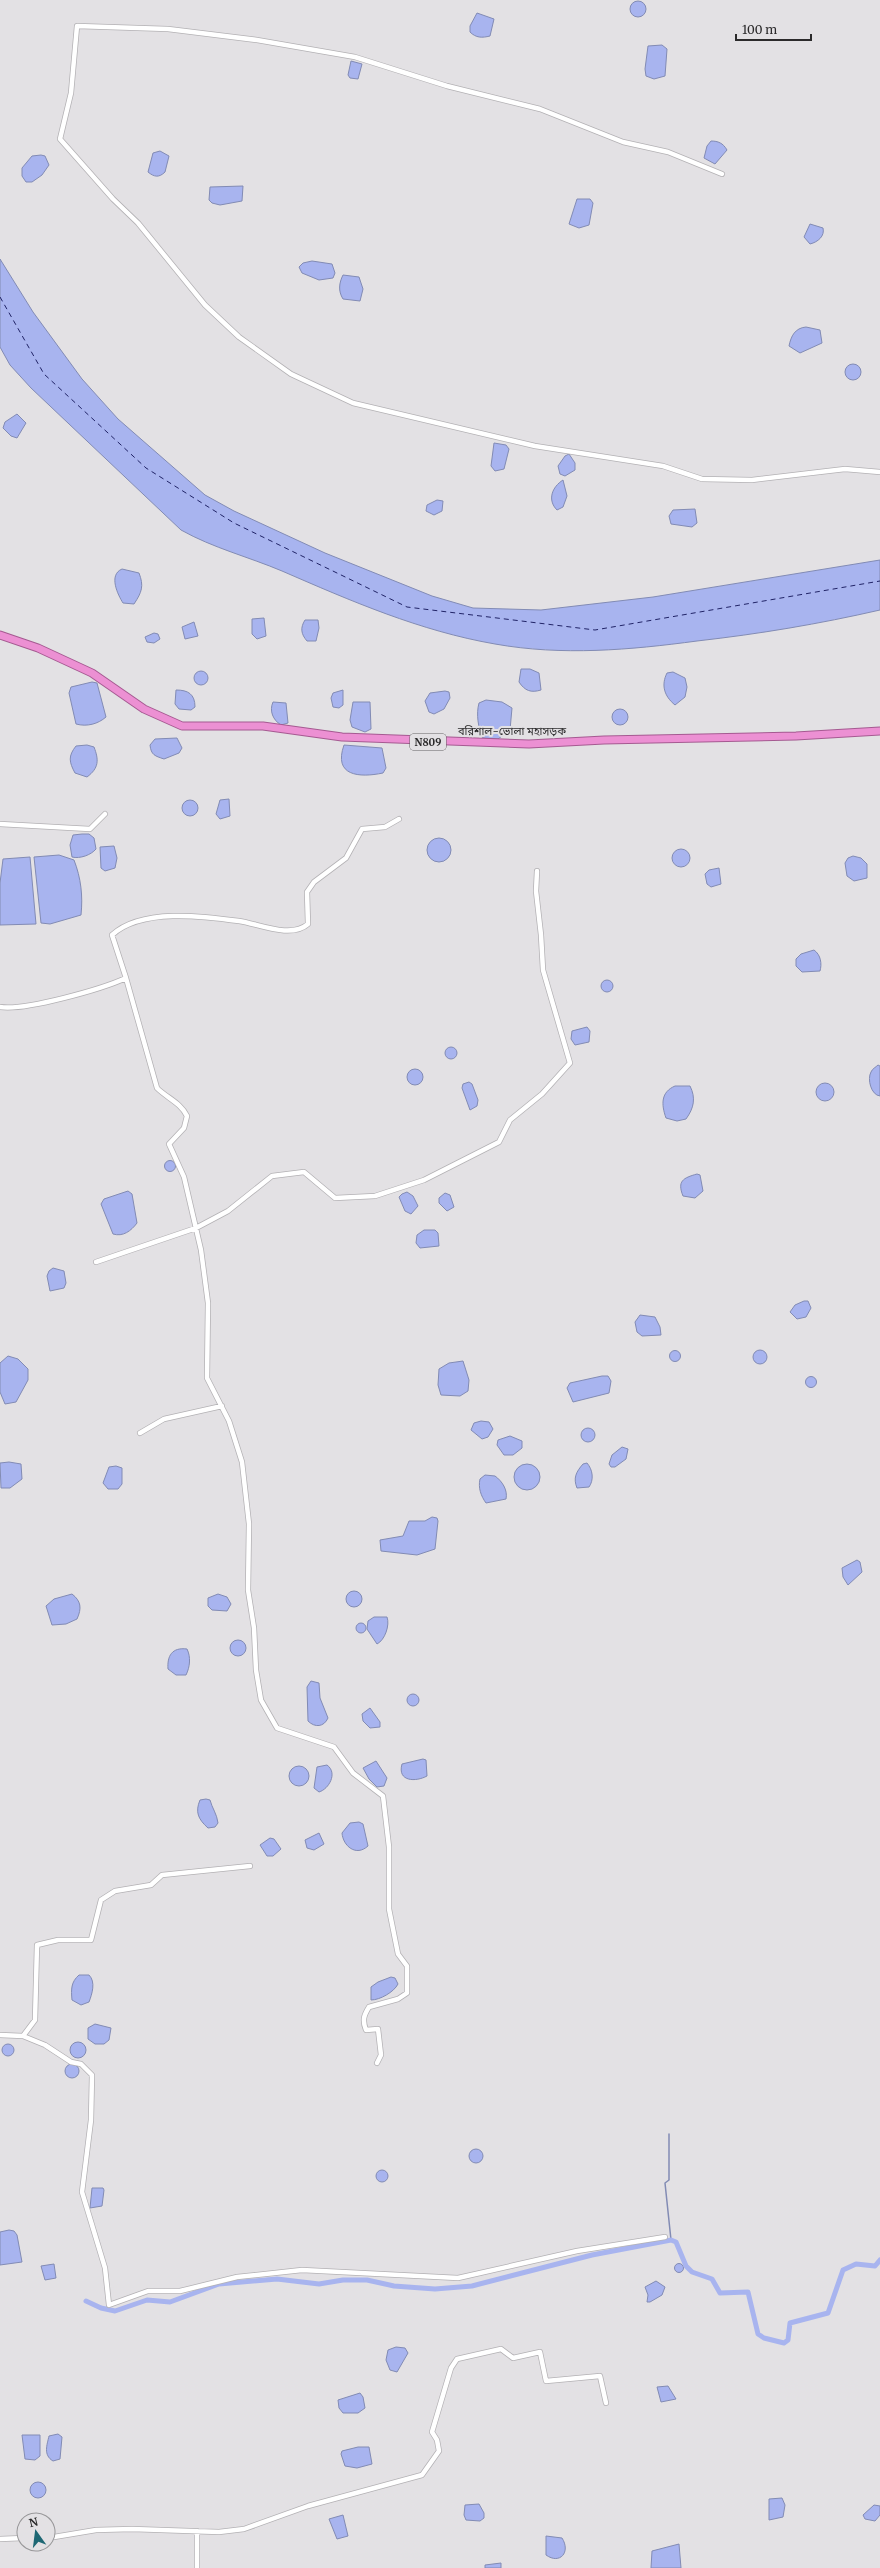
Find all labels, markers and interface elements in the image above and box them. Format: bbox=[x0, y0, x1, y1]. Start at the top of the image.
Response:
scale bar bbox=[736, 16, 811, 42]
text: 100 m bbox=[742, 22, 777, 37]
street label: বরিশাল-ভোলা মহাসড়ক bbox=[457, 724, 566, 738]
road number: N809 bbox=[410, 734, 446, 750]
north arrow bbox=[16, 2512, 56, 2552]
text: N bbox=[28, 2514, 40, 2530]

